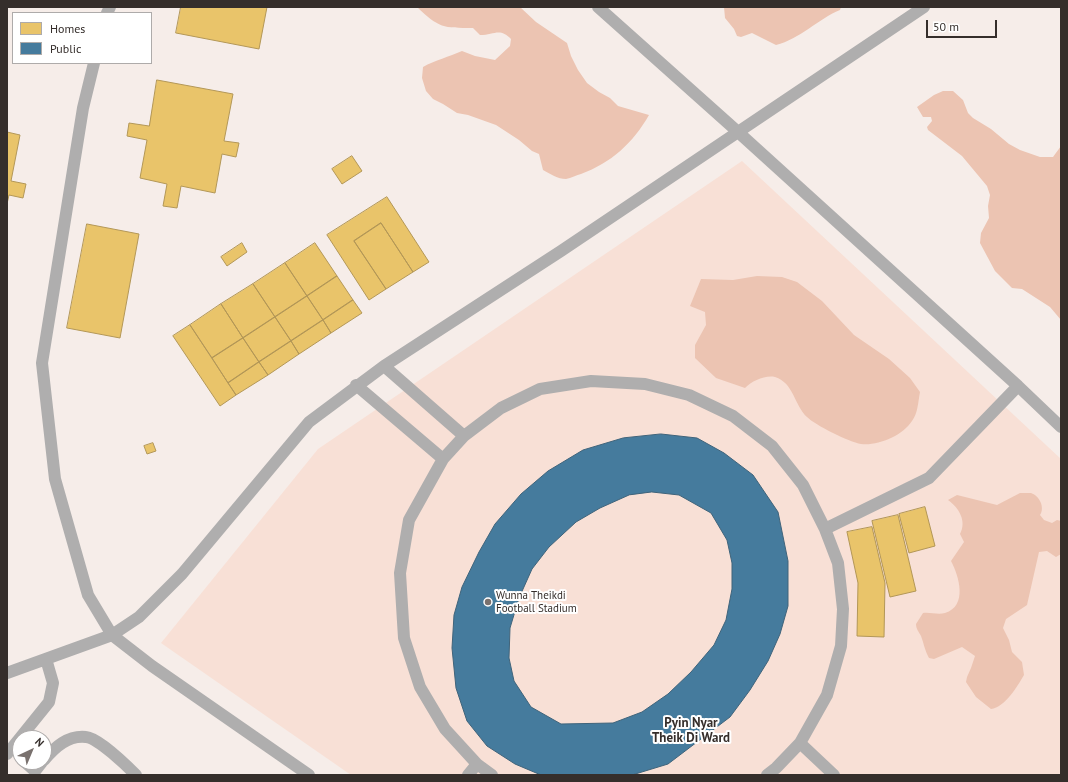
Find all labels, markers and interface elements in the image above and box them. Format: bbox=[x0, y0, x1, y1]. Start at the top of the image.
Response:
legend bbox=[12, 12, 152, 64]
scale bar bbox=[928, 12, 999, 38]
text: 50 m bbox=[933, 19, 959, 34]
text: Homes bbox=[50, 21, 85, 36]
text: Public bbox=[50, 41, 81, 56]
place label: Wunna Theikdi Football Stadium bbox=[496, 589, 577, 615]
marker: Wunna Theikdi Football Stadium bbox=[483, 597, 493, 607]
district label: Pyin Nyar Theik Di Ward bbox=[652, 715, 730, 746]
north arrow bbox=[12, 730, 52, 770]
text: N bbox=[32, 735, 47, 750]

